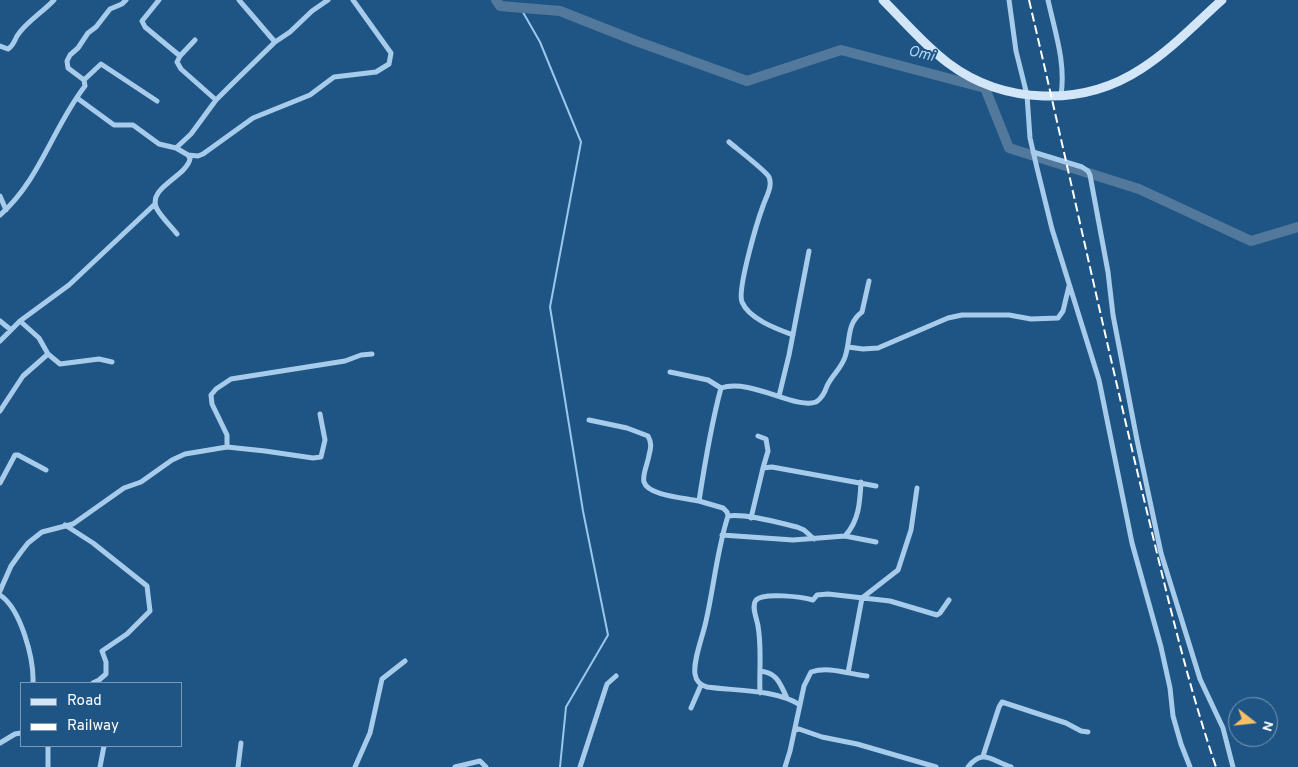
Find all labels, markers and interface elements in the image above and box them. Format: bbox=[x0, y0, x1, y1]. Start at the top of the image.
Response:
water label: Omi bbox=[906, 43, 936, 67]
legend bbox=[20, 682, 182, 747]
text: Road bbox=[67, 692, 102, 711]
north arrow bbox=[1228, 697, 1278, 747]
text: Railway bbox=[67, 717, 119, 736]
text: N bbox=[1257, 719, 1276, 733]

